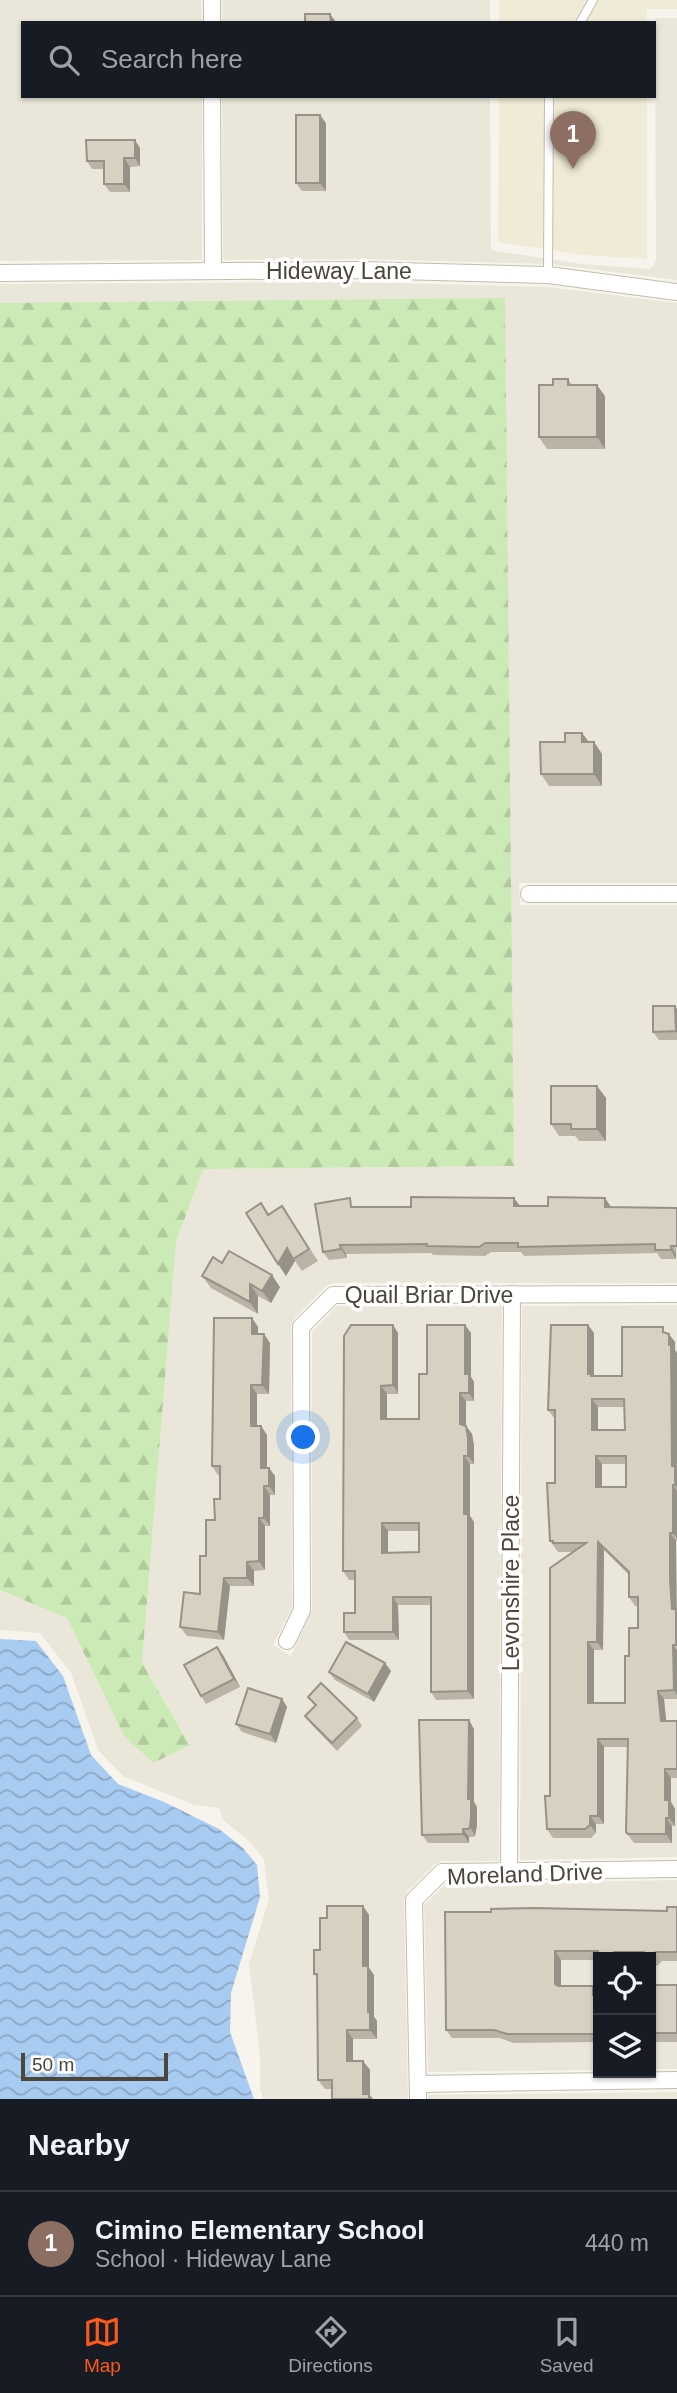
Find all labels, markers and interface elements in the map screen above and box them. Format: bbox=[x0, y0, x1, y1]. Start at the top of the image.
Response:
search box bbox=[21, 21, 656, 98]
icon: search bbox=[45, 41, 83, 79]
text: Search here bbox=[101, 44, 243, 74]
pin: 1 bbox=[550, 111, 596, 169]
street label: Hideway Lane bbox=[266, 258, 412, 284]
street label: Quail Briar Drive bbox=[345, 1282, 513, 1308]
your location bbox=[286, 1420, 320, 1454]
street label: Levonshire Place bbox=[498, 1495, 524, 1671]
street label: Moreland Drive bbox=[447, 1858, 603, 1890]
map controls bbox=[593, 1952, 656, 2078]
button: locate bbox=[593, 1952, 656, 2015]
button: layers bbox=[593, 2015, 656, 2078]
scale bar bbox=[21, 2050, 168, 2082]
text: 50 m bbox=[32, 2054, 74, 2075]
text: Nearby bbox=[28, 2128, 130, 2161]
text: Cimino Elementary School bbox=[95, 2215, 424, 2245]
text: 1 bbox=[45, 2230, 57, 2256]
text: 440 m bbox=[585, 2230, 649, 2256]
text: School · Hideway Lane bbox=[95, 2246, 332, 2272]
tab: Map bbox=[83, 2313, 121, 2377]
tab: Directions bbox=[288, 2313, 373, 2377]
tab: Saved bbox=[540, 2313, 594, 2377]

